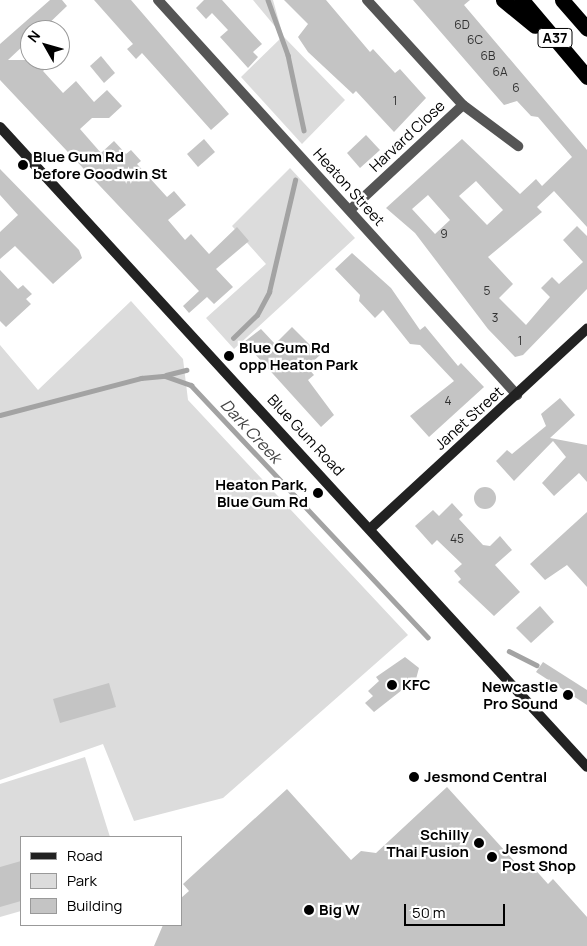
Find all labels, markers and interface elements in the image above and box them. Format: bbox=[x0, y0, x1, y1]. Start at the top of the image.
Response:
house number: 6D bbox=[454, 18, 470, 32]
north arrow bbox=[20, 20, 70, 70]
text: N bbox=[23, 26, 44, 46]
road number: A37 bbox=[538, 26, 572, 49]
house number: 6C bbox=[467, 33, 483, 47]
house number: 6B bbox=[481, 49, 495, 63]
house number: 6A bbox=[492, 65, 508, 79]
house number: 6 bbox=[512, 81, 520, 95]
house number: 1 bbox=[393, 94, 397, 108]
street label: Harvard Close bbox=[366, 97, 448, 175]
street label: Heaton Street bbox=[310, 145, 388, 229]
place label: Blue Gum Rd before Goodwin St bbox=[33, 147, 168, 182]
marker: Blue Gum Rd before Goodwin St bbox=[17, 159, 29, 171]
house number: 9 bbox=[440, 227, 448, 241]
house number: 5 bbox=[484, 284, 490, 298]
house number: 3 bbox=[492, 311, 498, 325]
house number: 1 bbox=[518, 334, 522, 348]
place label: Blue Gum Rd opp Heaton Park bbox=[239, 338, 358, 373]
marker: Blue Gum Rd opp Heaton Park bbox=[223, 350, 235, 362]
street label: Janet Street bbox=[431, 383, 507, 453]
street label: Blue Gum Road bbox=[264, 391, 348, 479]
house number: 4 bbox=[444, 394, 452, 408]
water label: Dark Creek bbox=[217, 395, 285, 467]
place label: Heaton Park, Blue Gum Rd bbox=[215, 475, 308, 510]
marker: Heaton Park, Blue Gum Rd bbox=[312, 487, 324, 499]
house number: 45 bbox=[450, 532, 464, 546]
place label: KFC bbox=[402, 676, 431, 694]
place label: Newcastle Pro Sound bbox=[482, 677, 558, 712]
marker: KFC bbox=[386, 679, 398, 691]
marker: Newcastle Pro Sound bbox=[562, 689, 574, 701]
place label: Jesmond Central bbox=[424, 768, 547, 786]
marker: Jesmond Central bbox=[408, 771, 420, 783]
place label: Schilly Thai Fusion bbox=[386, 825, 469, 860]
legend bbox=[20, 836, 182, 926]
marker: Schilly Thai Fusion bbox=[473, 837, 485, 849]
place label: Jesmond Post Shop bbox=[502, 839, 576, 874]
text: Road bbox=[67, 845, 103, 866]
marker: Jesmond Post Shop bbox=[486, 851, 498, 863]
text: Park bbox=[67, 870, 97, 891]
scale bar bbox=[407, 894, 508, 926]
text: Building bbox=[67, 895, 122, 916]
place label: Big W bbox=[319, 901, 360, 919]
text: 50 m bbox=[412, 902, 446, 923]
marker: Big W bbox=[303, 904, 315, 916]

